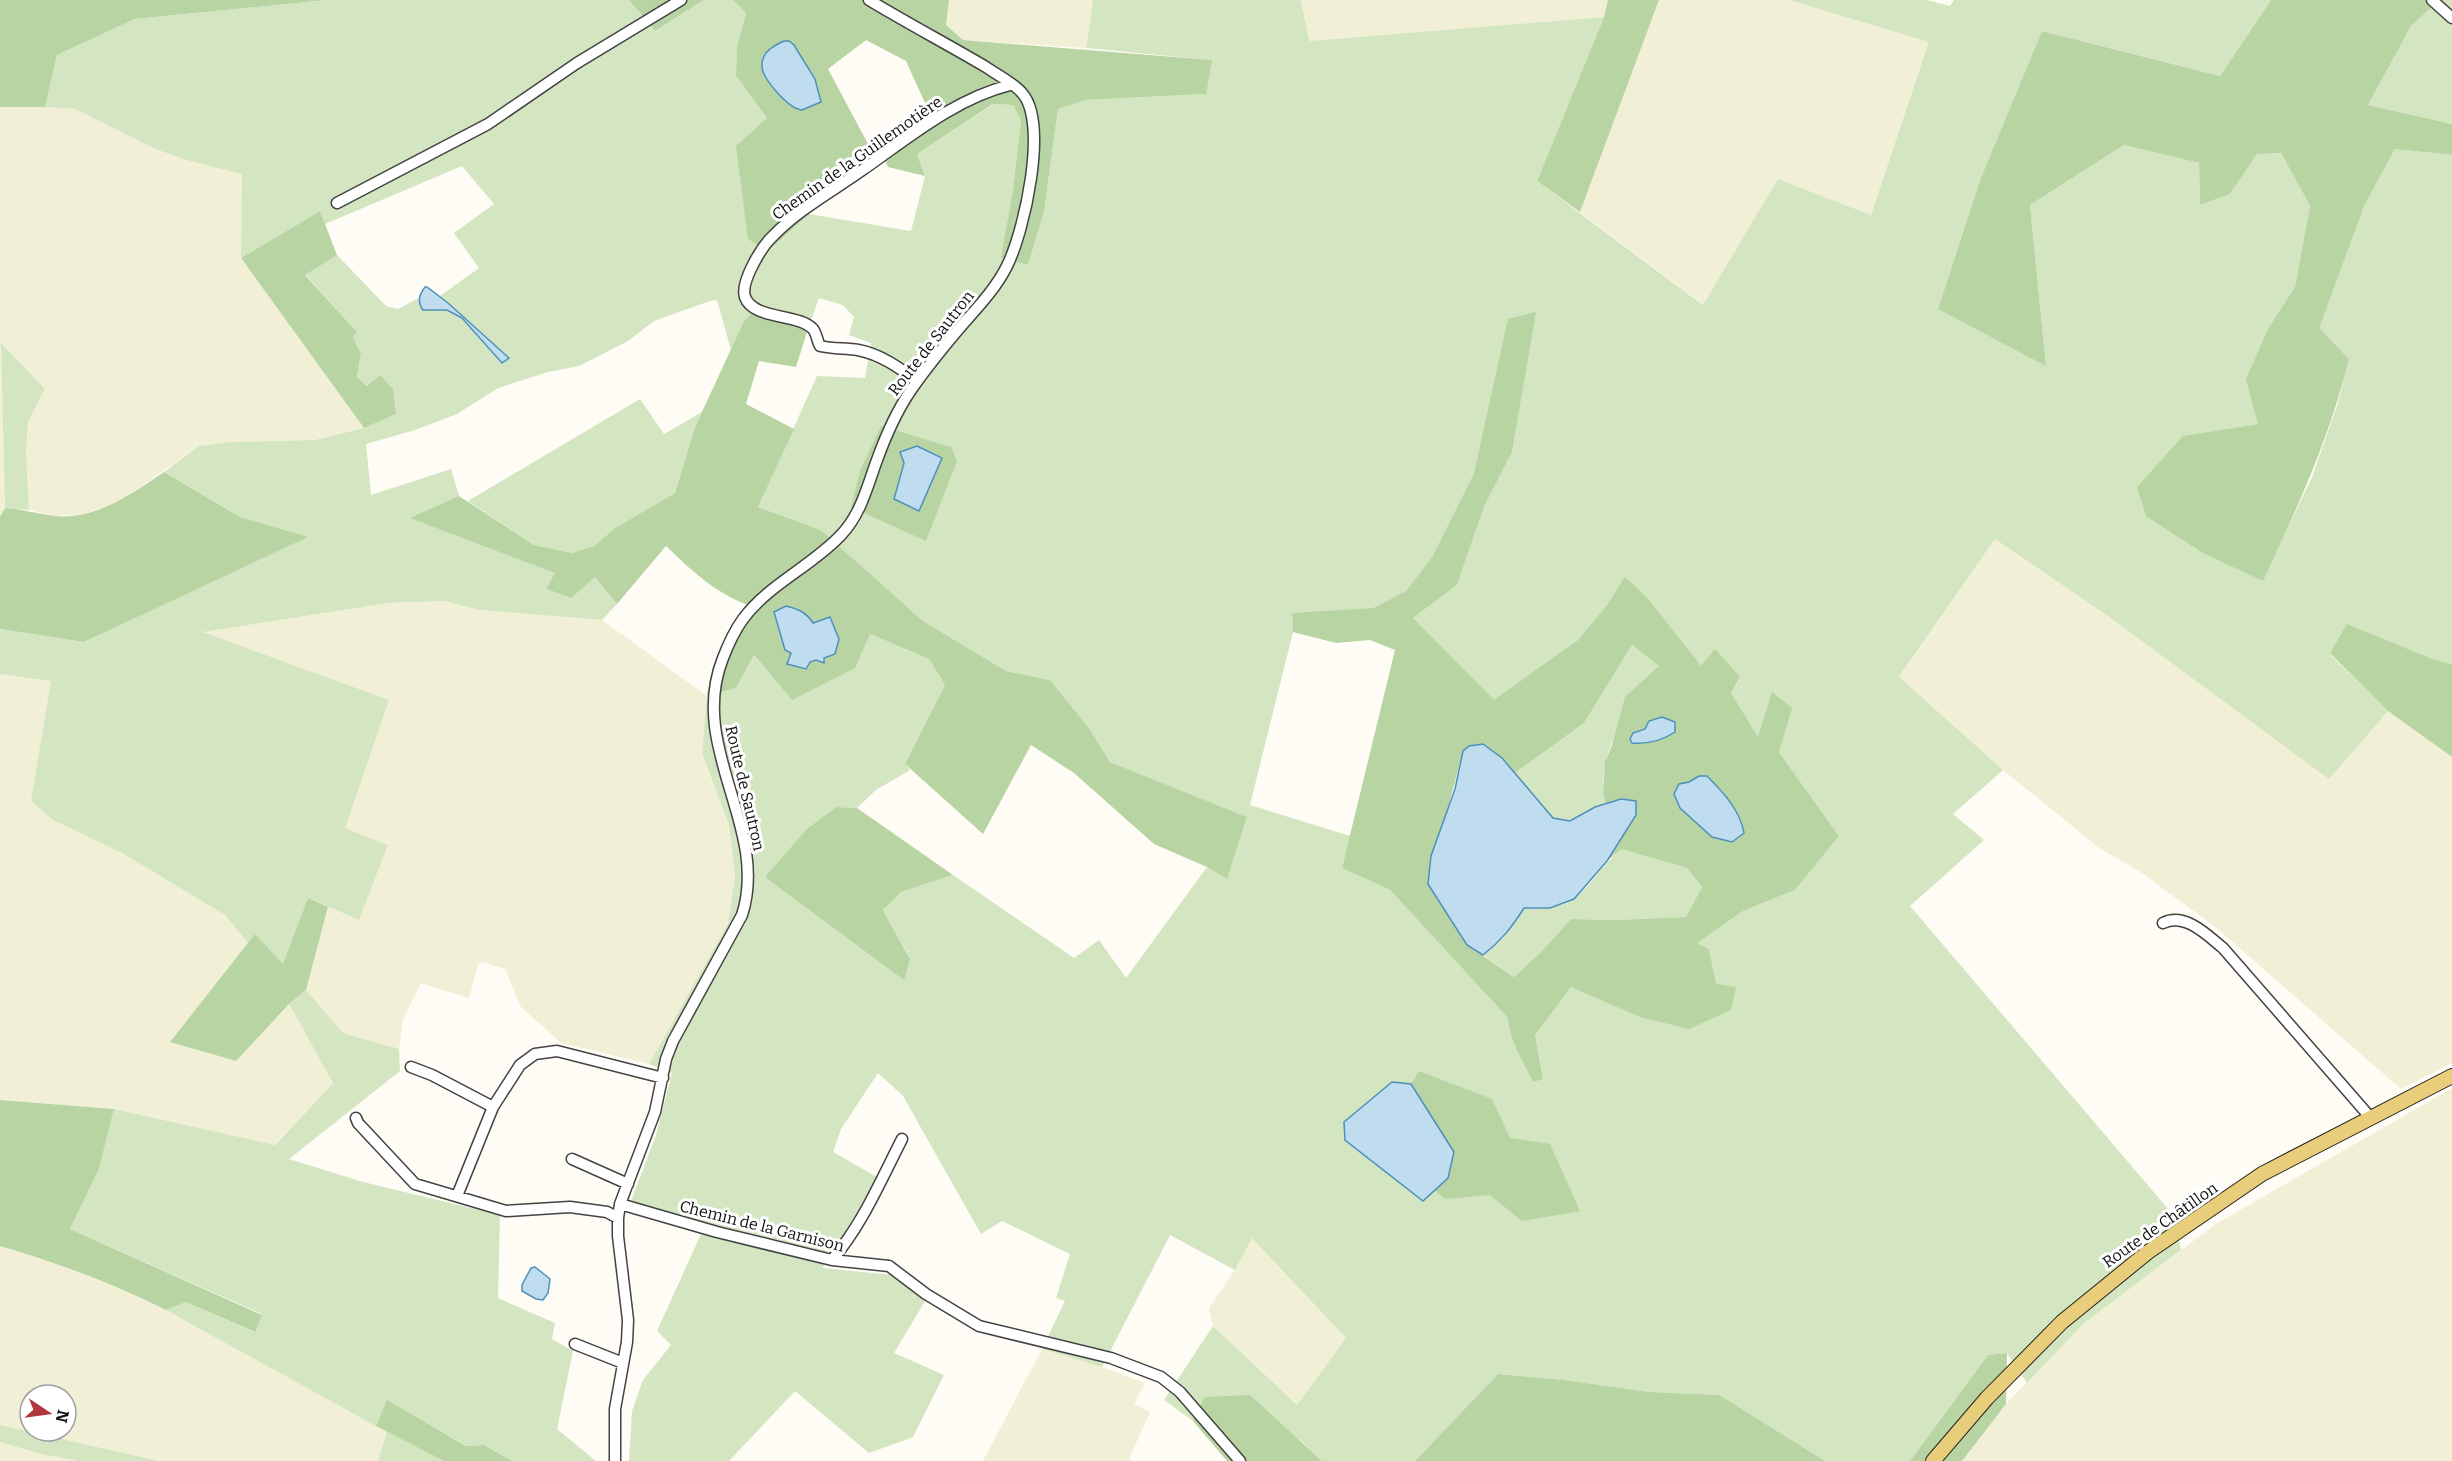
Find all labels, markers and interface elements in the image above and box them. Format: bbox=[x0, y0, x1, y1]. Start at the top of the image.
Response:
street label: Chemin de la Guillemotière bbox=[768, 92, 946, 224]
street label: Route de Sautron bbox=[884, 287, 978, 399]
street label: Route de Sautron bbox=[721, 724, 769, 852]
street label: Route de Châtillon bbox=[2099, 1178, 2221, 1272]
street label: Chemin de la Garnison bbox=[678, 1196, 846, 1256]
north arrow bbox=[18, 1383, 78, 1443]
text: N bbox=[51, 1408, 73, 1424]

